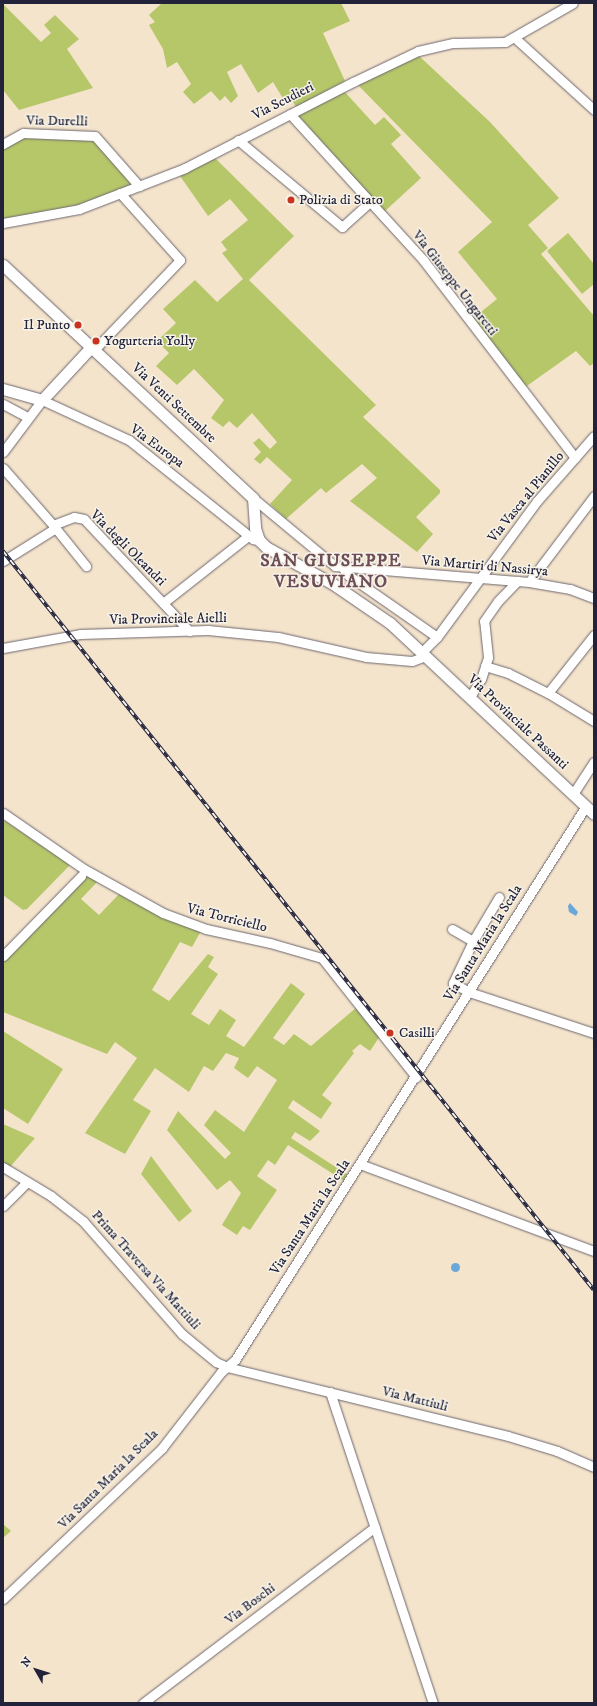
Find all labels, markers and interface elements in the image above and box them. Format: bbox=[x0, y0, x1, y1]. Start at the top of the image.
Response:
street label: Via Scudieri bbox=[249, 78, 317, 124]
street label: Via Durelli bbox=[26, 112, 88, 130]
place label: Polizia di Stato bbox=[299, 192, 383, 208]
marker: Polizia di Stato bbox=[286, 195, 296, 205]
street label: Via Giuseppe Ungaretti bbox=[409, 227, 501, 339]
place label: Il Punto bbox=[24, 317, 70, 333]
marker: Il Punto bbox=[73, 320, 83, 330]
place label: Yogurteria Yolly bbox=[104, 333, 195, 349]
marker: Yogurteria Yolly bbox=[91, 336, 101, 346]
street label: Via Venti Settembre bbox=[128, 360, 220, 446]
street label: Via Europa bbox=[127, 421, 187, 471]
street label: Via Vasca al Pianillo bbox=[484, 448, 568, 546]
street label: Via degli Oleandri bbox=[87, 507, 169, 589]
district label: SAN GIUSEPPE VESUVIANO bbox=[260, 551, 402, 594]
street label: Via Martiri di Nassirya bbox=[421, 552, 549, 580]
street label: Via Provinciale Aielli bbox=[109, 610, 227, 628]
street label: Via Provinciale Passanti bbox=[464, 671, 572, 773]
street label: Via Santa Maria la Scala bbox=[440, 882, 526, 1004]
street label: Via Torriciello bbox=[185, 900, 269, 936]
place label: Casilli bbox=[399, 1025, 435, 1041]
marker: Casilli bbox=[384, 1027, 396, 1039]
street label: Via Santa Maria la Scala bbox=[266, 1156, 354, 1278]
street label: Prima Traversa Via Mattiuli bbox=[88, 1207, 204, 1333]
street label: Via Mattiuli bbox=[380, 1383, 450, 1415]
street label: Via Santa Maria la Scala bbox=[55, 1426, 161, 1532]
street label: Via Boschi bbox=[222, 1580, 278, 1628]
north arrow bbox=[16, 1650, 56, 1690]
text: N bbox=[18, 1655, 35, 1670]

